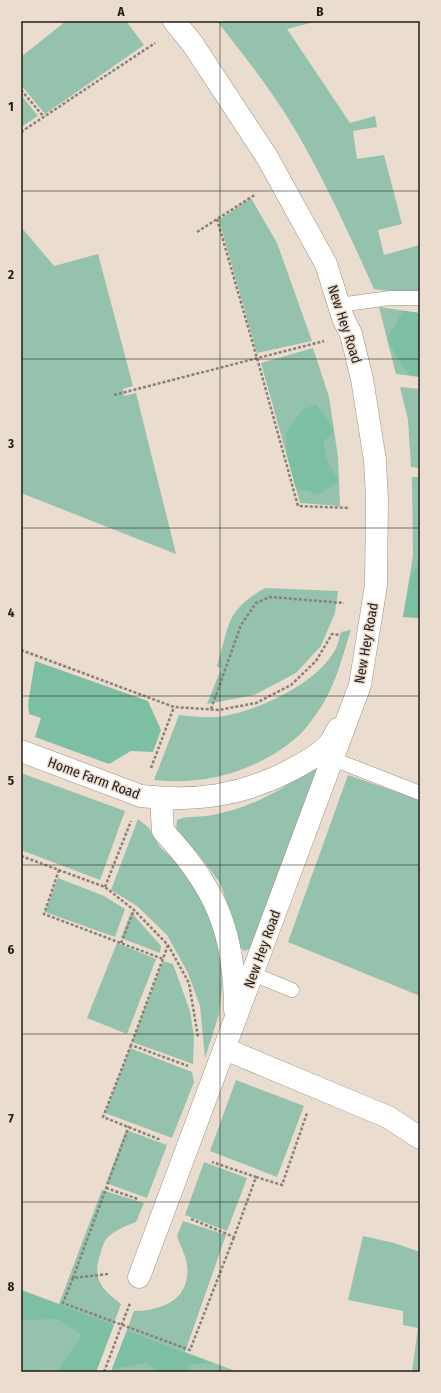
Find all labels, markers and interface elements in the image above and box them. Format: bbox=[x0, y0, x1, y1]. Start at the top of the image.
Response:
text: A bbox=[116, 4, 125, 19]
text: B bbox=[316, 4, 324, 19]
text: 1 bbox=[8, 99, 14, 114]
text: 2 bbox=[7, 267, 14, 282]
street label: New Hey Road bbox=[324, 283, 365, 366]
text: 3 bbox=[7, 436, 14, 451]
street label: New Hey Road bbox=[351, 601, 382, 685]
text: 4 bbox=[8, 605, 15, 620]
street label: Home Farm Road bbox=[45, 754, 142, 803]
text: 5 bbox=[8, 773, 14, 788]
street label: New Hey Road bbox=[240, 908, 284, 991]
text: 6 bbox=[8, 942, 15, 957]
text: 7 bbox=[8, 1111, 14, 1126]
text: 8 bbox=[8, 1279, 15, 1294]

